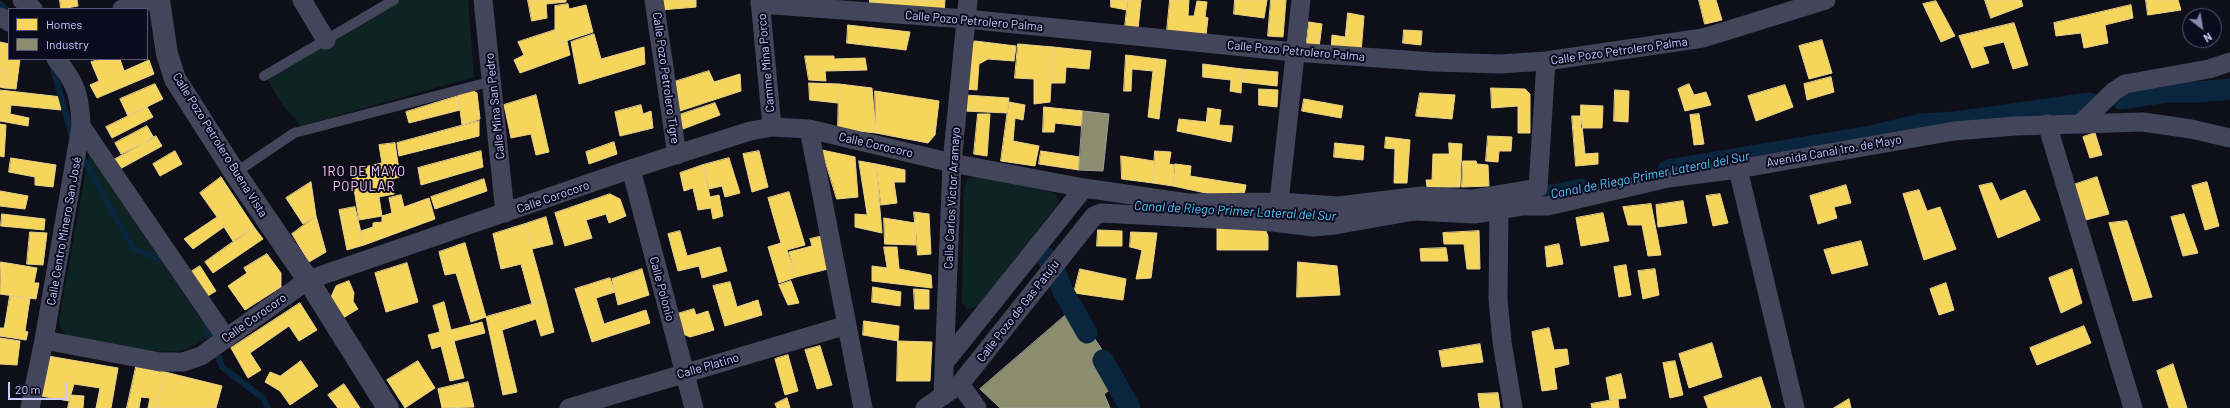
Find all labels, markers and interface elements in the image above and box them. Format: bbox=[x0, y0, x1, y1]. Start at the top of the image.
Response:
legend bbox=[8, 8, 148, 60]
street label: Calle Pozo Petrolero Palma bbox=[905, 8, 1043, 34]
north arrow bbox=[2182, 8, 2222, 48]
street label: Calle Pozo Petrolero Tigre bbox=[650, 11, 682, 145]
street label: Camme Mina Porco bbox=[755, 13, 777, 113]
text: Homes bbox=[46, 17, 82, 31]
text: N bbox=[2201, 30, 2214, 45]
street label: Calle Pozo Petrolero Palma bbox=[1550, 34, 1688, 68]
text: Industry bbox=[46, 37, 89, 51]
street label: Calle Pozo Petrolero Palma bbox=[1227, 38, 1365, 64]
street label: Calle Mina San Pedro bbox=[482, 52, 508, 160]
street label: Calle Pozo Petrolero Buena Vista bbox=[169, 70, 271, 220]
street label: Calle Carlos Victor Aramayo bbox=[941, 127, 963, 269]
street label: Calle Corocoro bbox=[837, 129, 915, 161]
street label: Avenida Canal 1ro. de Mayo bbox=[1765, 132, 1903, 170]
water label: Canal de Riego Primer Lateral del Sur bbox=[1549, 148, 1751, 202]
street label: Calle Centro Minero San José bbox=[44, 156, 84, 306]
district label: 1RO DE MAYO POPULAR bbox=[322, 164, 406, 195]
street label: Calle Corocoro bbox=[515, 178, 591, 216]
water label: Canal de Riego Primer Lateral del Sur bbox=[1133, 198, 1337, 224]
street label: Calle Polonio bbox=[646, 255, 678, 323]
street label: Calle Pozo de Gas Patuju bbox=[974, 257, 1062, 365]
street label: Calle Corocoro bbox=[219, 290, 289, 346]
street label: Calle Platino bbox=[675, 350, 741, 382]
scale bar bbox=[10, 374, 69, 400]
text: 20 m bbox=[15, 382, 41, 396]

